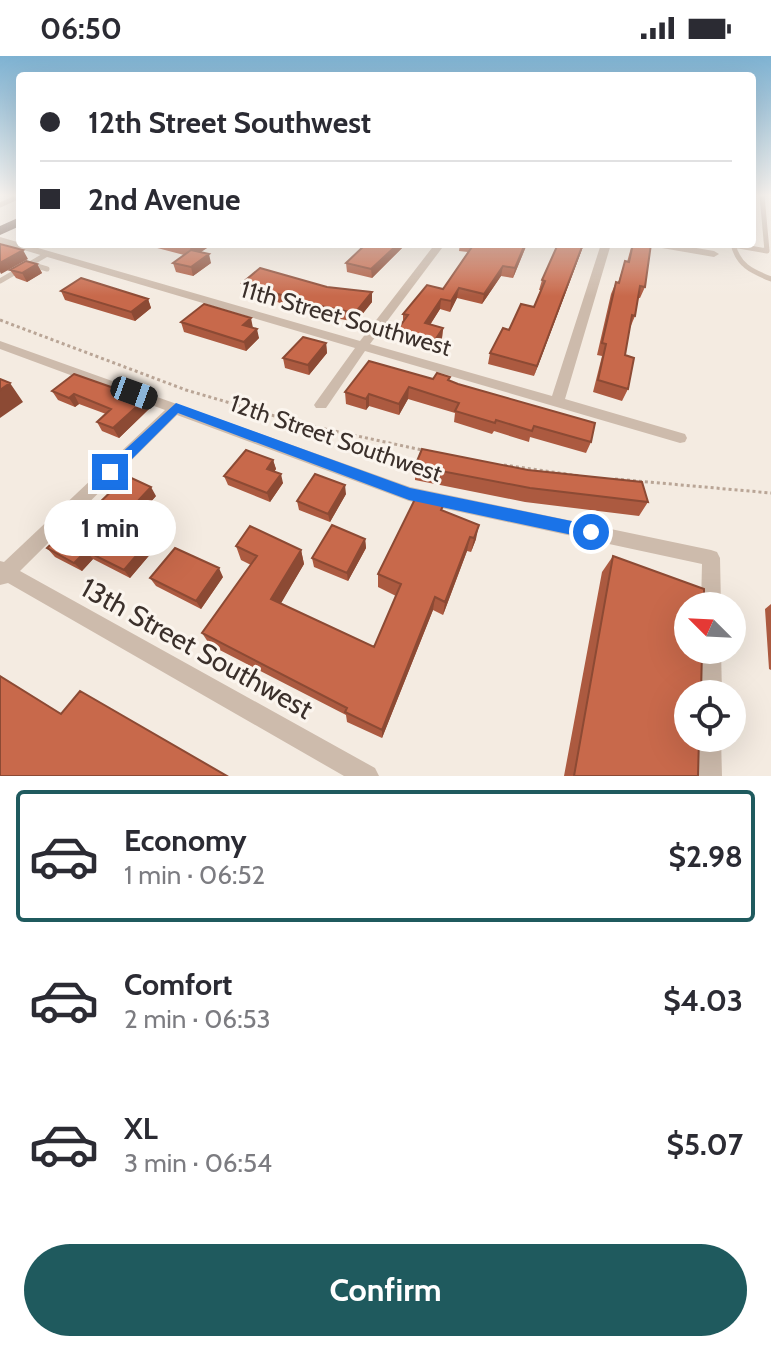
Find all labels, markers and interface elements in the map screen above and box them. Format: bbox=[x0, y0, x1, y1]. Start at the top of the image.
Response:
text: 06:50 bbox=[40, 10, 122, 47]
text: 12th Street Southwest bbox=[88, 104, 371, 141]
text: 2nd Avenue bbox=[88, 181, 241, 218]
street label: 11th Street Southwest bbox=[237, 274, 455, 362]
car bbox=[107, 374, 161, 412]
street label: 12th Street Southwest bbox=[226, 388, 446, 488]
route end bbox=[92, 454, 128, 490]
callout: 1 min bbox=[44, 500, 176, 556]
text: 1 min bbox=[81, 512, 139, 544]
route start bbox=[573, 514, 609, 550]
street label: 13th Street Southwest bbox=[75, 570, 319, 726]
north arrow bbox=[674, 592, 746, 664]
map controls bbox=[674, 592, 746, 752]
button: locate bbox=[674, 680, 746, 752]
icon: car bbox=[28, 820, 100, 892]
text: Economy bbox=[124, 822, 247, 859]
text: $2.98 bbox=[669, 838, 743, 875]
text: 1 min · 06:52 bbox=[124, 859, 265, 891]
icon: car bbox=[28, 964, 100, 1036]
text: Comfort bbox=[124, 966, 232, 1003]
text: $4.03 bbox=[663, 982, 743, 1019]
text: 2 min · 06:53 bbox=[124, 1003, 271, 1035]
icon: car bbox=[28, 1108, 100, 1180]
text: XL bbox=[124, 1110, 158, 1147]
text: $5.07 bbox=[667, 1126, 743, 1163]
text: 3 min · 06:54 bbox=[124, 1147, 272, 1179]
button: Confirm bbox=[24, 1244, 747, 1336]

